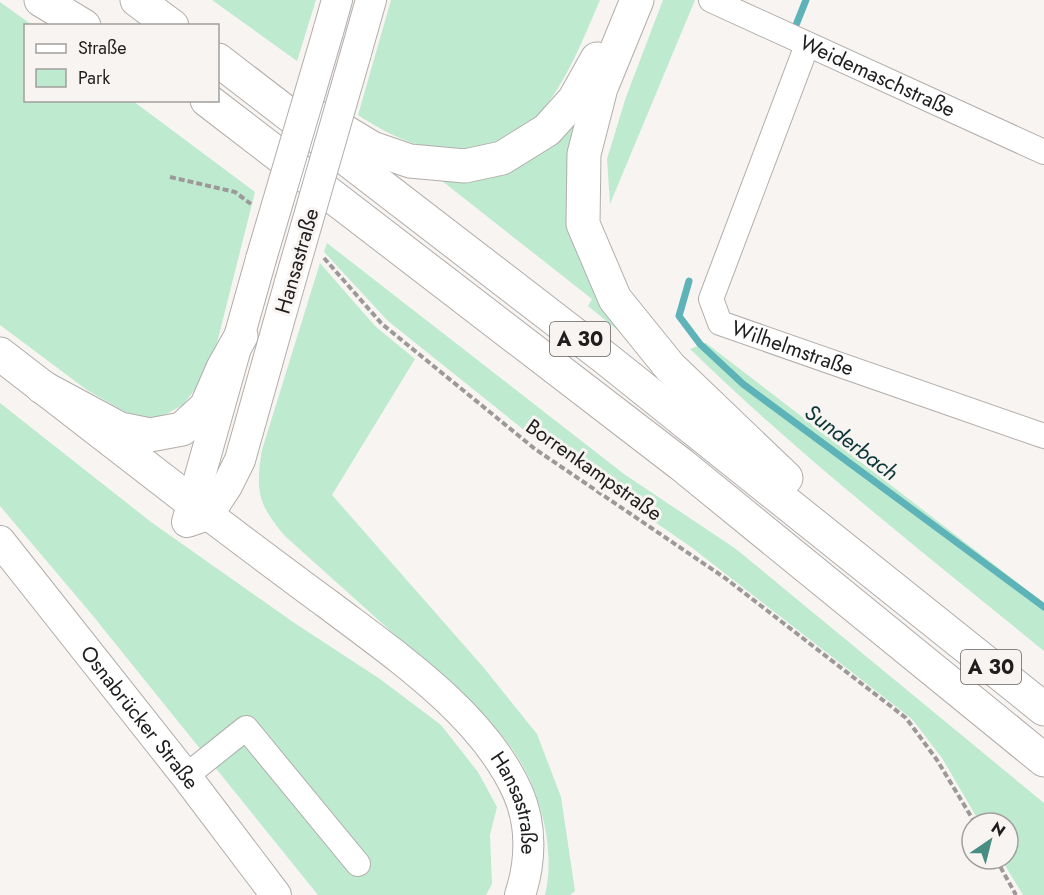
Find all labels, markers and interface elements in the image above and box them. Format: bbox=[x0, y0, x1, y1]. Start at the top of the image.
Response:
legend bbox=[24, 24, 219, 102]
street label: Weidemaschstraße bbox=[795, 28, 960, 125]
text: Straße bbox=[78, 35, 126, 61]
text: Park bbox=[78, 65, 110, 91]
street label: Hansastraße bbox=[268, 205, 326, 317]
street label: Wilhelmstraße bbox=[727, 313, 858, 384]
road number: A 30 bbox=[550, 322, 610, 356]
water label: Sunderbach bbox=[798, 396, 906, 488]
street label: Borrenkampstraße bbox=[520, 412, 668, 528]
street label: Osnabrücker Straße bbox=[73, 639, 206, 796]
road number: A 30 bbox=[961, 650, 1021, 684]
street label: Hansastraße bbox=[483, 745, 543, 855]
north arrow bbox=[960, 811, 1020, 871]
text: N bbox=[987, 816, 1010, 842]

